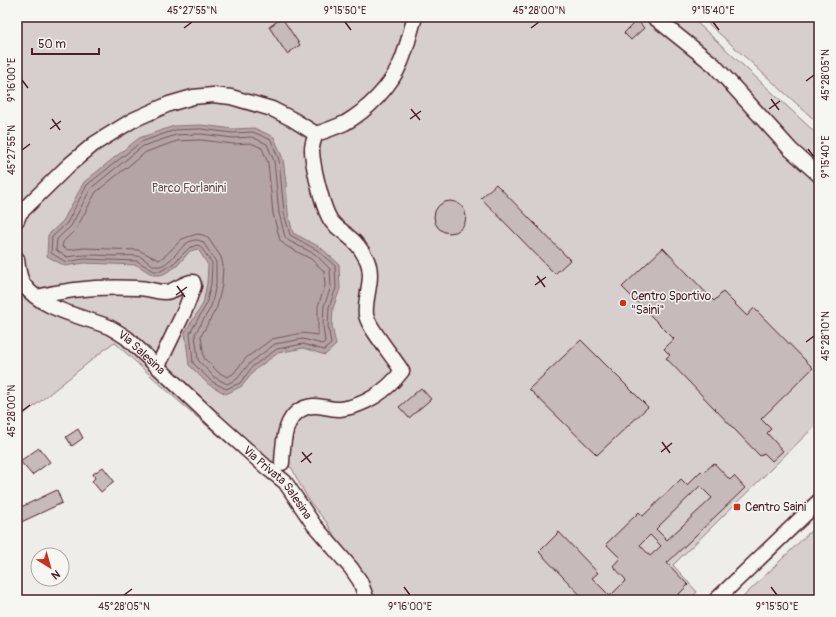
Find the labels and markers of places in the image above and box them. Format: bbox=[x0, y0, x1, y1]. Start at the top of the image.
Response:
place label: Centro Sportivo "Saini" bbox=[631, 289, 712, 318]
marker: Centro Sportivo "Saini" bbox=[618, 298, 628, 308]
place label: Centro Saini bbox=[745, 500, 806, 515]
marker: Centro Saini bbox=[732, 502, 742, 512]

